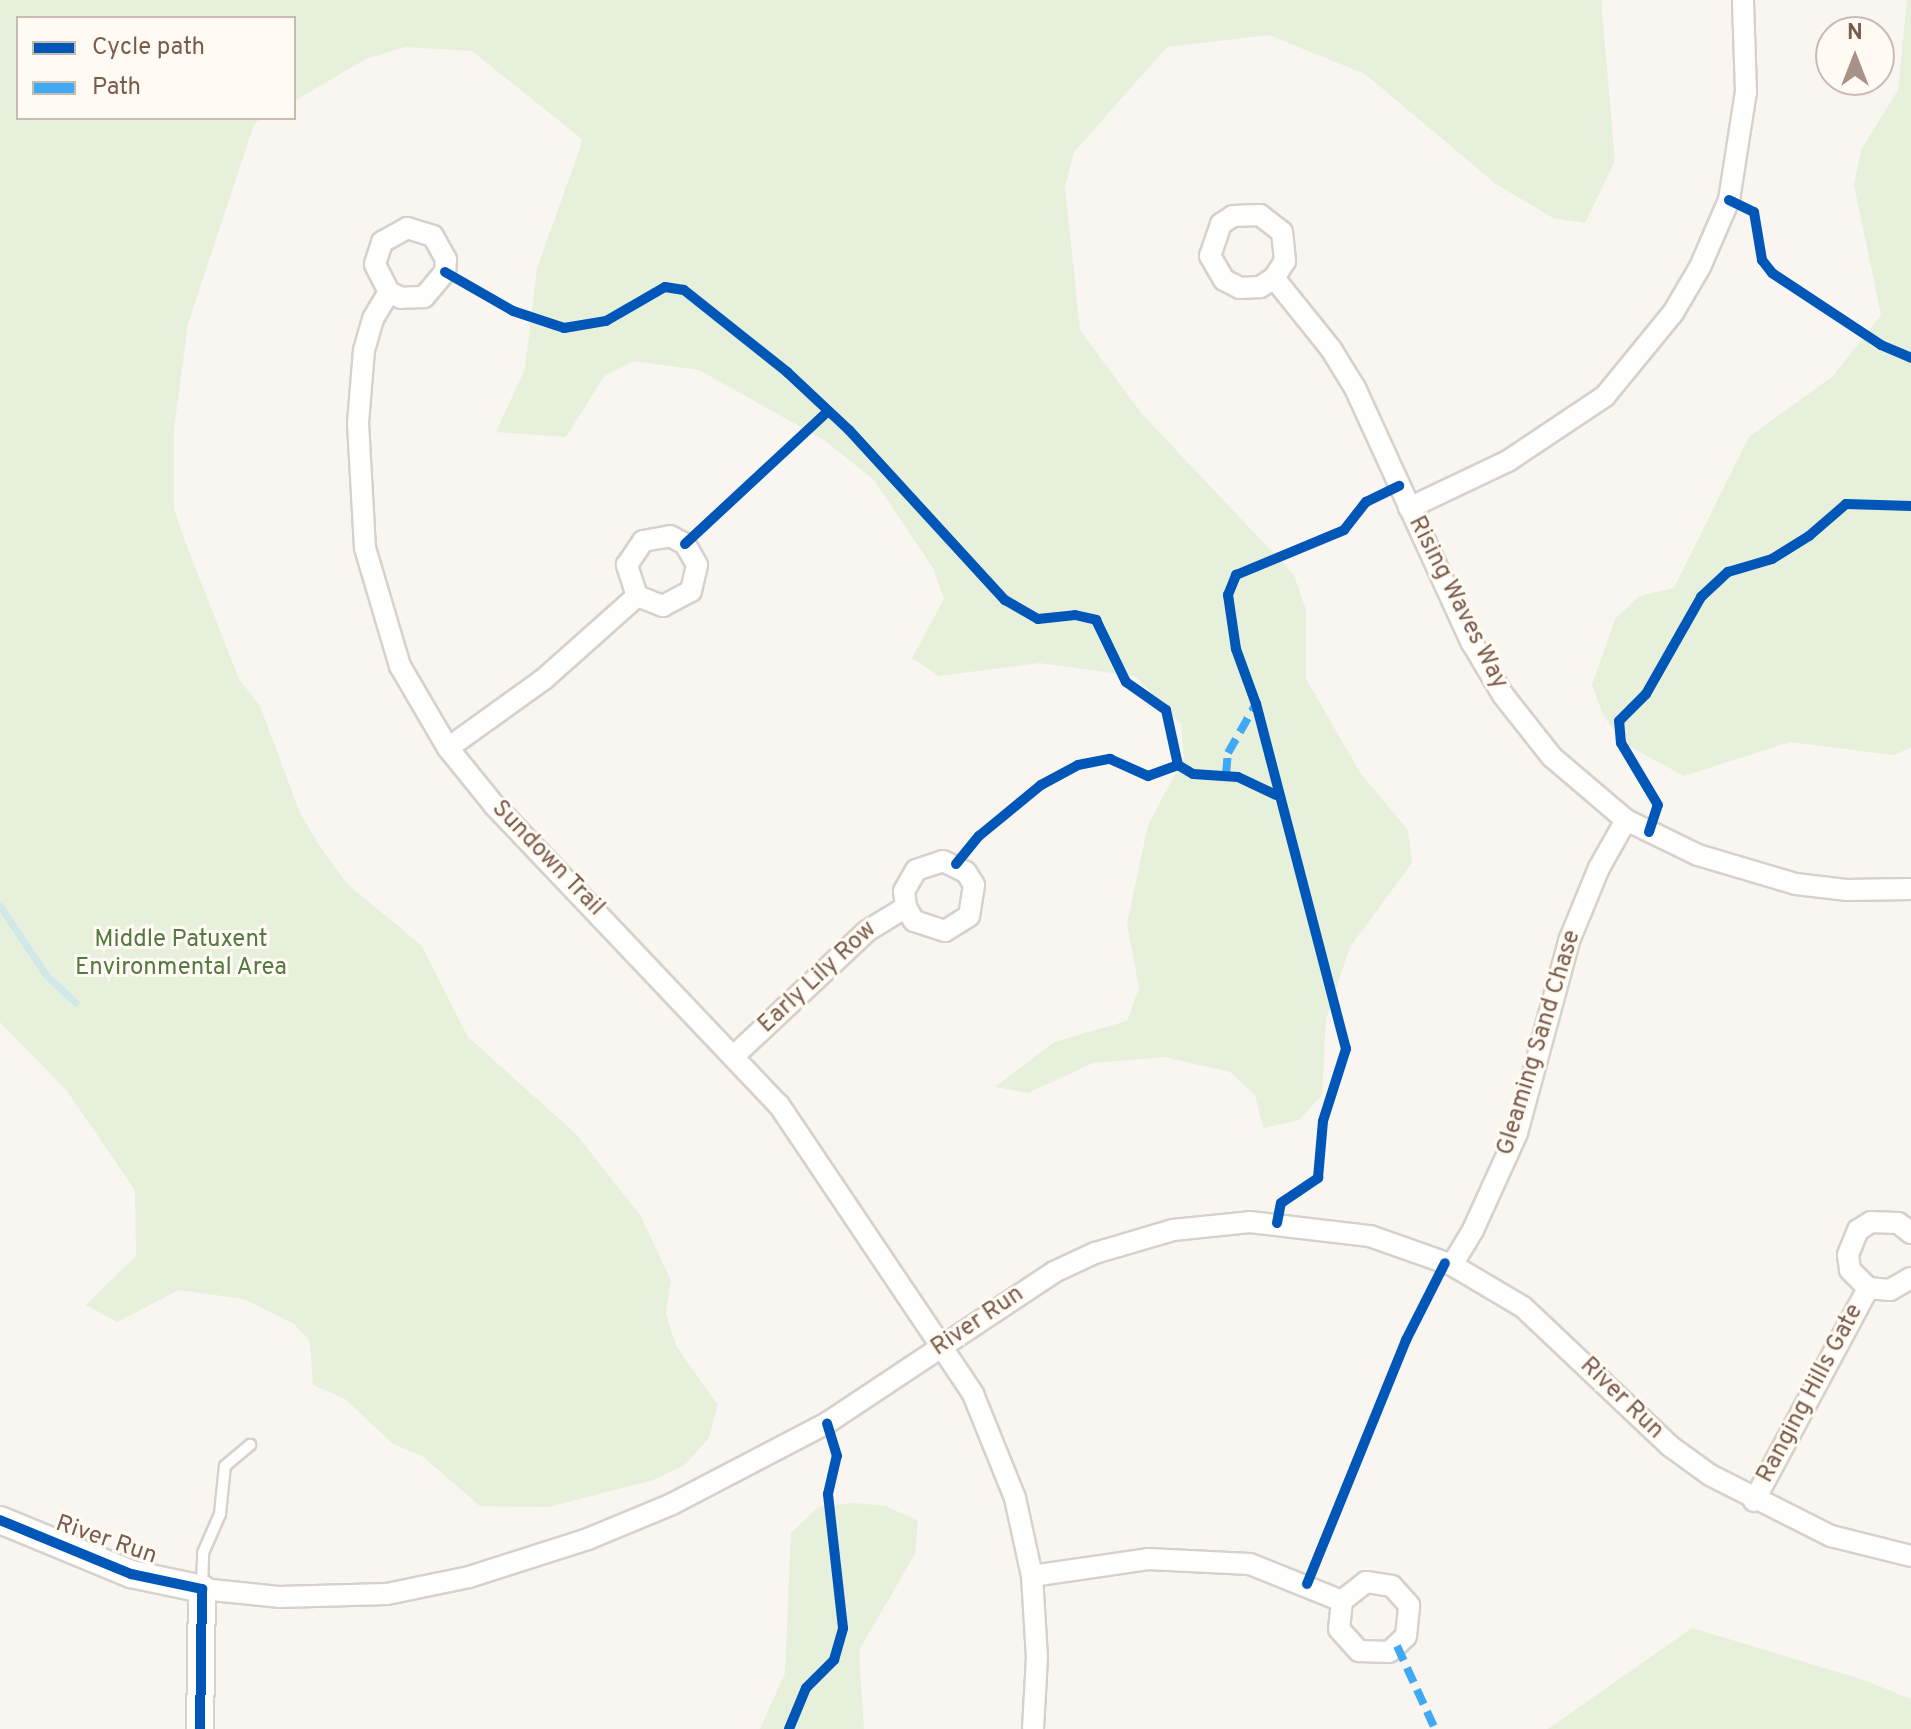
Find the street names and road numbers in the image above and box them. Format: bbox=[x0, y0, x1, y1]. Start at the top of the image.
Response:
street label: Rising Waves Way bbox=[1401, 511, 1513, 695]
street label: Sundown Trail bbox=[484, 795, 610, 923]
street label: Early Lily Row bbox=[753, 916, 883, 1040]
street label: Gleaming Sand Chase bbox=[1492, 927, 1588, 1159]
street label: River Run bbox=[926, 1281, 1030, 1363]
street label: Ranging Hills Gate bbox=[1752, 1300, 1870, 1488]
street label: River Run bbox=[1573, 1352, 1669, 1446]
street label: River Run bbox=[52, 1510, 160, 1572]

